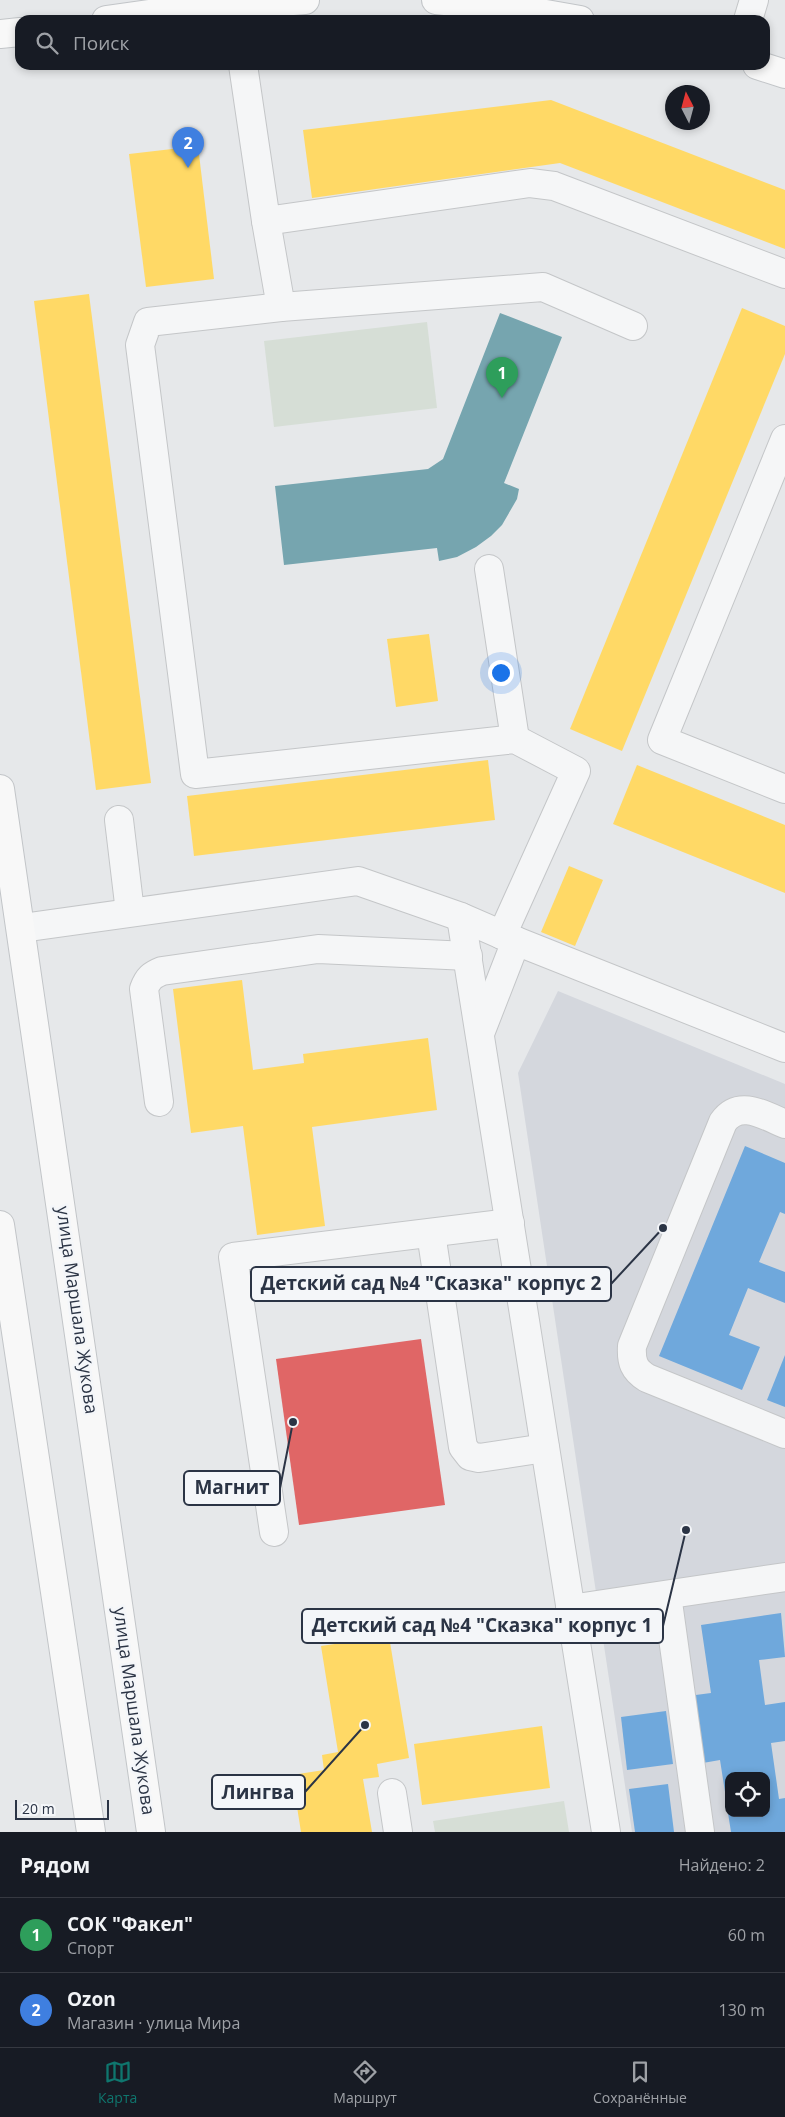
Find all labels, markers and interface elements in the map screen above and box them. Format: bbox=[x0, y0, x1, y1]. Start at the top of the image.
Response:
search box bbox=[15, 15, 770, 70]
icon: search bbox=[33, 29, 61, 57]
text: Поиск bbox=[73, 30, 129, 56]
north arrow bbox=[665, 85, 710, 130]
pin: 2 bbox=[172, 127, 204, 168]
pin: 1 bbox=[486, 357, 518, 398]
your location bbox=[488, 660, 514, 686]
street label: улица Маршала Жукова bbox=[52, 1204, 104, 1415]
callout: Детский сад №4 "Сказка" корпус 2 bbox=[251, 1267, 611, 1301]
text: Детский сад №4 "Сказка" корпус 2 bbox=[261, 1270, 601, 1296]
callout: Магнит bbox=[184, 1471, 280, 1505]
text: Магнит bbox=[194, 1474, 270, 1500]
street label: улица Маршала Жукова bbox=[109, 1605, 161, 1816]
callout: Детский сад №4 "Сказка" корпус 1 bbox=[302, 1609, 663, 1643]
text: Детский сад №4 "Сказка" корпус 1 bbox=[312, 1612, 652, 1638]
map controls bbox=[725, 1772, 770, 1817]
button: locate bbox=[725, 1772, 770, 1817]
callout: Лингва bbox=[212, 1775, 305, 1809]
text: Лингва bbox=[222, 1779, 294, 1805]
scale bar bbox=[15, 1797, 109, 1820]
text: 20 m bbox=[22, 1799, 55, 1818]
text: Рядом bbox=[20, 1851, 90, 1879]
text: Найдено: 2 bbox=[679, 1854, 765, 1876]
text: СОК "Факел" bbox=[67, 1911, 193, 1937]
text: 1 bbox=[31, 1924, 41, 1946]
text: 60 m bbox=[728, 1924, 765, 1946]
text: Спорт bbox=[67, 1937, 114, 1959]
text: Ozon bbox=[67, 1986, 116, 2012]
text: 2 bbox=[31, 1999, 41, 2021]
text: 130 m bbox=[719, 1999, 765, 2021]
text: Магазин · улица Мира bbox=[67, 2012, 240, 2034]
tab: Карта bbox=[98, 2058, 137, 2107]
tab: Маршрут bbox=[333, 2058, 397, 2107]
tab: Сохранённые bbox=[593, 2058, 687, 2107]

